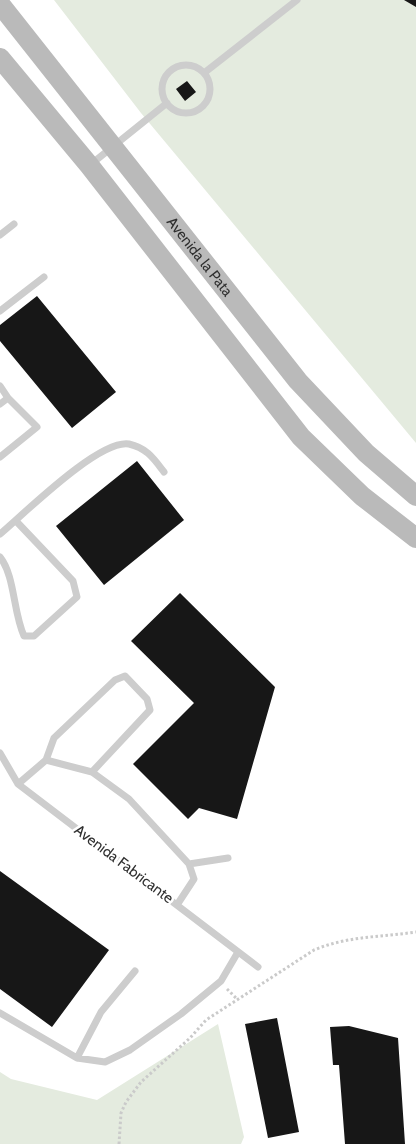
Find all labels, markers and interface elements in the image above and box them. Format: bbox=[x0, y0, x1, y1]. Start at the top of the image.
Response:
street label: Avenida la Pata bbox=[163, 213, 237, 300]
street label: Avenida Fabricante bbox=[71, 821, 177, 907]

